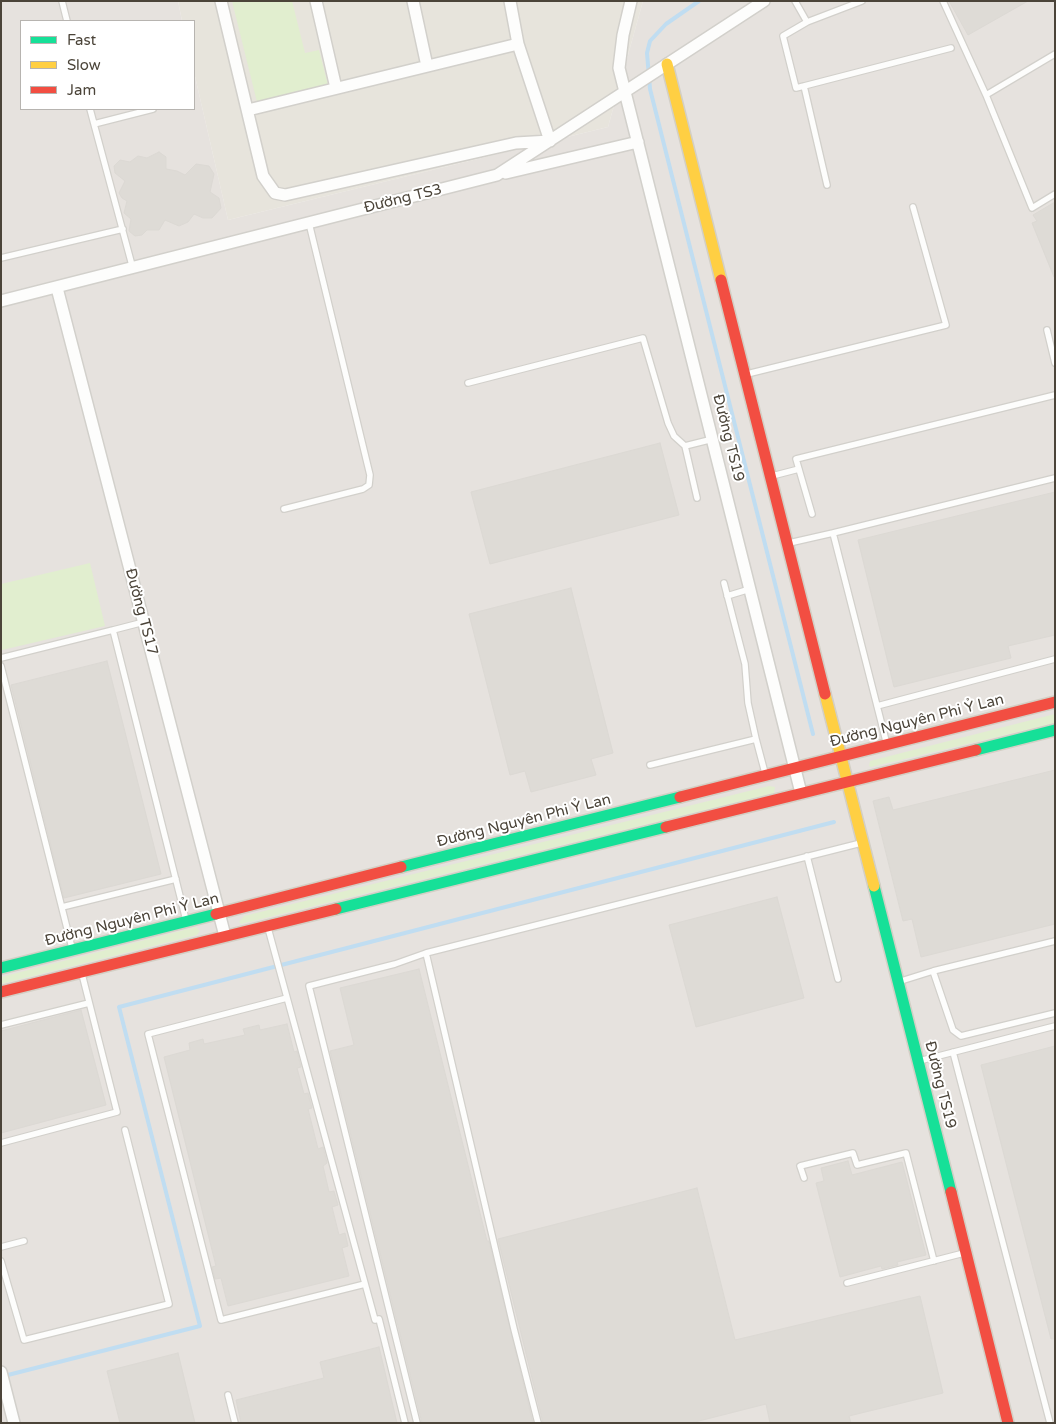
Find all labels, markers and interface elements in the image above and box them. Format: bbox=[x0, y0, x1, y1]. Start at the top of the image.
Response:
legend bbox=[20, 20, 195, 110]
text: Fast bbox=[67, 31, 96, 49]
text: Slow bbox=[67, 56, 101, 74]
text: Jam bbox=[67, 81, 96, 99]
street label: Đường TS3 bbox=[362, 181, 444, 217]
street label: Đường TS19 bbox=[708, 392, 748, 484]
street label: Đường TS17 bbox=[121, 567, 161, 657]
street label: Đường Nguyên Phi Ỷ Lan bbox=[828, 691, 1006, 751]
street label: Đường Nguyên Phi Ỷ Lan bbox=[435, 791, 613, 851]
street label: Đường Nguyên Phi Ỷ Lan bbox=[43, 890, 221, 950]
street label: Đường TS19 bbox=[920, 1039, 960, 1131]

